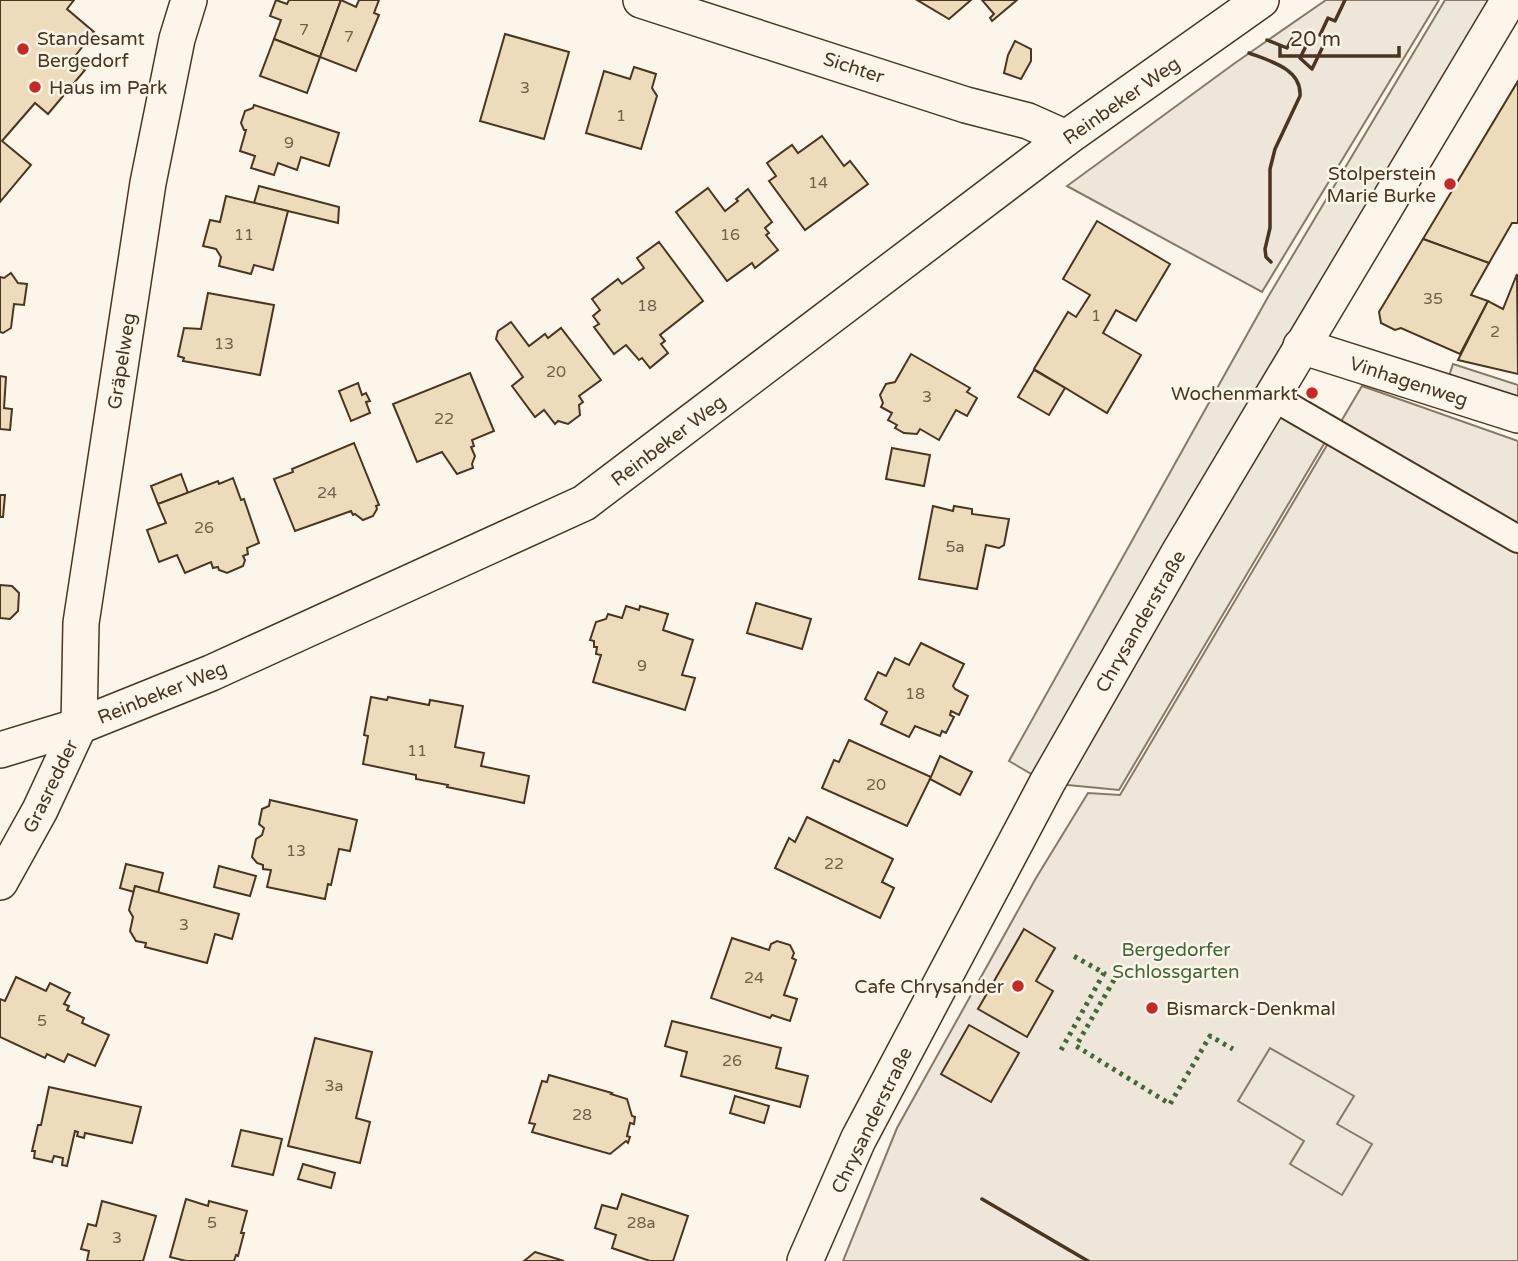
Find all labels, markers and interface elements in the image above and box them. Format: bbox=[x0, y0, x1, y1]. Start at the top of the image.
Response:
scale bar bbox=[1280, 14, 1399, 58]
house number: 7 bbox=[299, 20, 309, 40]
house number: 7 bbox=[344, 27, 354, 47]
text: 20 m bbox=[1290, 27, 1341, 52]
place label: Standesamt Bergedorf bbox=[37, 28, 145, 72]
marker: Standesamt Bergedorf bbox=[15, 41, 31, 57]
street label: Sichter bbox=[820, 48, 888, 88]
street label: Reinbeker Weg bbox=[1059, 52, 1184, 149]
place label: Haus im Park bbox=[49, 77, 167, 99]
house number: 3 bbox=[520, 78, 530, 98]
marker: Haus im Park bbox=[27, 79, 43, 95]
house number: 1 bbox=[616, 106, 626, 126]
house number: 9 bbox=[284, 133, 294, 153]
place label: Stolperstein Marie Burke bbox=[1326, 163, 1436, 207]
house number: 14 bbox=[808, 173, 828, 193]
marker: Stolperstein Marie Burke bbox=[1442, 176, 1458, 192]
house number: 11 bbox=[234, 225, 254, 245]
house number: 16 bbox=[720, 225, 740, 245]
house number: 35 bbox=[1423, 289, 1443, 309]
house number: 18 bbox=[637, 296, 657, 316]
house number: 1 bbox=[1091, 306, 1101, 326]
street label: Gräpelweg bbox=[103, 311, 140, 411]
house number: 2 bbox=[1490, 322, 1500, 342]
house number: 13 bbox=[214, 334, 234, 354]
street label: Vinhagenweg bbox=[1347, 352, 1471, 411]
house number: 20 bbox=[546, 362, 566, 382]
place label: Wochenmarkt bbox=[1171, 383, 1298, 405]
marker: Wochenmarkt bbox=[1304, 385, 1320, 401]
house number: 3 bbox=[922, 387, 932, 407]
street label: Reinbeker Weg bbox=[607, 391, 730, 491]
house number: 22 bbox=[434, 409, 454, 429]
house number: 24 bbox=[317, 483, 337, 503]
house number: 26 bbox=[194, 518, 214, 538]
house number: 5a bbox=[945, 537, 965, 557]
street label: Chrysanderstraße bbox=[1091, 547, 1190, 696]
house number: 9 bbox=[637, 656, 647, 676]
street label: Reinbeker Weg bbox=[94, 657, 230, 729]
house number: 18 bbox=[905, 684, 925, 704]
street label: Grasredder bbox=[19, 735, 83, 837]
house number: 11 bbox=[407, 741, 427, 761]
house number: 20 bbox=[866, 775, 886, 795]
house number: 13 bbox=[286, 841, 306, 861]
house number: 22 bbox=[824, 854, 844, 874]
house number: 3 bbox=[179, 915, 189, 935]
park label: Bergedorfer Schlossgarten bbox=[1112, 939, 1240, 983]
house number: 24 bbox=[744, 968, 764, 988]
place label: Cafe Chrysander bbox=[854, 976, 1005, 998]
marker: Cafe Chrysander bbox=[1010, 978, 1026, 994]
place label: Bismarck-Denkmal bbox=[1166, 998, 1336, 1020]
marker: Bismarck-Denkmal bbox=[1144, 1000, 1160, 1016]
house number: 5 bbox=[37, 1011, 47, 1031]
street label: Chrysanderstraße bbox=[827, 1044, 917, 1197]
house number: 26 bbox=[722, 1051, 742, 1071]
house number: 3a bbox=[324, 1076, 344, 1096]
house number: 28 bbox=[572, 1105, 592, 1125]
house number: 5 bbox=[207, 1213, 217, 1233]
house number: 28a bbox=[626, 1213, 656, 1233]
house number: 3 bbox=[112, 1228, 122, 1248]

